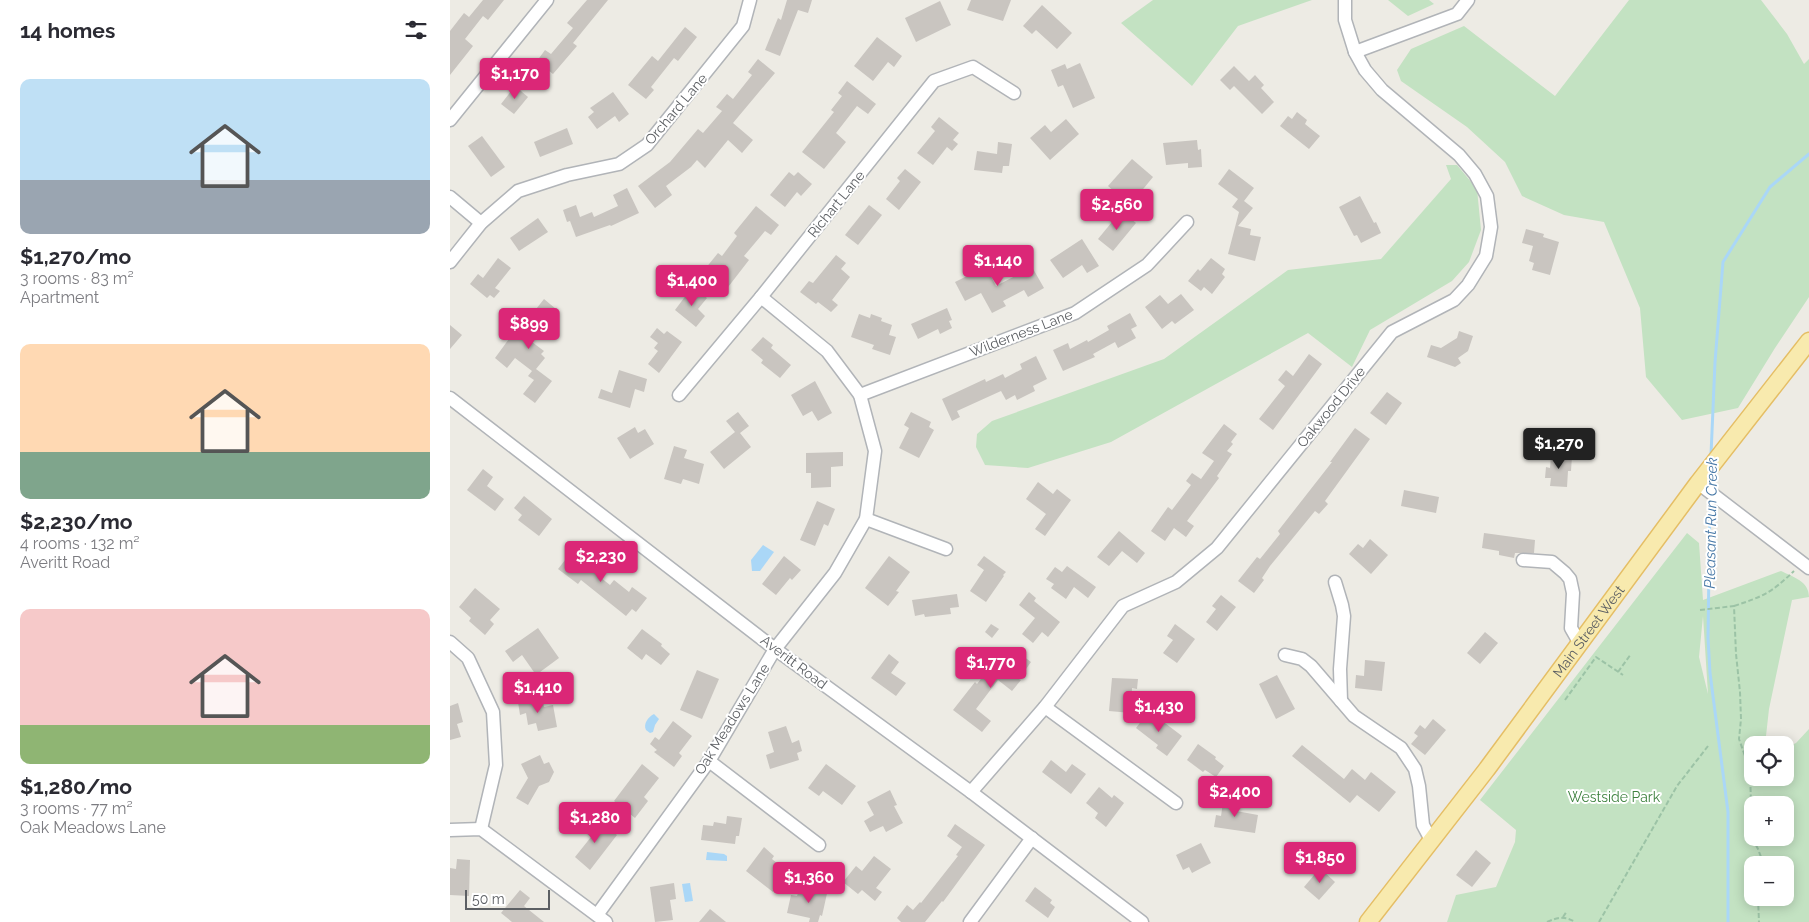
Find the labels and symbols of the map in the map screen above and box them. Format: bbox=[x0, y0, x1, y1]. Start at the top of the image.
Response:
pin: $1,170 bbox=[474, 58, 556, 100]
street label: Orchard Lane bbox=[642, 70, 710, 148]
street label: Richart Lane bbox=[804, 168, 868, 240]
pin: $2,560 bbox=[1076, 188, 1158, 231]
pin: $1,140 bbox=[957, 244, 1039, 287]
pin: $1,400 bbox=[651, 264, 733, 307]
street label: Wilderness Lane bbox=[967, 306, 1075, 360]
pin: $899 bbox=[499, 308, 559, 350]
street label: Oakwood Drive bbox=[1294, 364, 1368, 450]
pin: $1,270 bbox=[1518, 428, 1600, 470]
water label: Pleasant Run Creek bbox=[1701, 457, 1721, 589]
pin: $2,230 bbox=[560, 540, 642, 583]
street label: Main Street West bbox=[1550, 582, 1628, 680]
street label: Averitt Road bbox=[758, 632, 830, 692]
pin: $1,770 bbox=[950, 646, 1032, 689]
street label: Oak Meadows Lane bbox=[691, 661, 773, 777]
pin: $1,410 bbox=[497, 672, 579, 714]
pin: $1,430 bbox=[1118, 690, 1200, 733]
pin: $2,400 bbox=[1194, 776, 1276, 818]
park label: Westside Park bbox=[1568, 789, 1661, 805]
pin: $1,280 bbox=[554, 802, 636, 844]
pin: $1,850 bbox=[1279, 842, 1361, 884]
pin: $1,360 bbox=[768, 862, 850, 904]
scale bar bbox=[465, 887, 550, 910]

